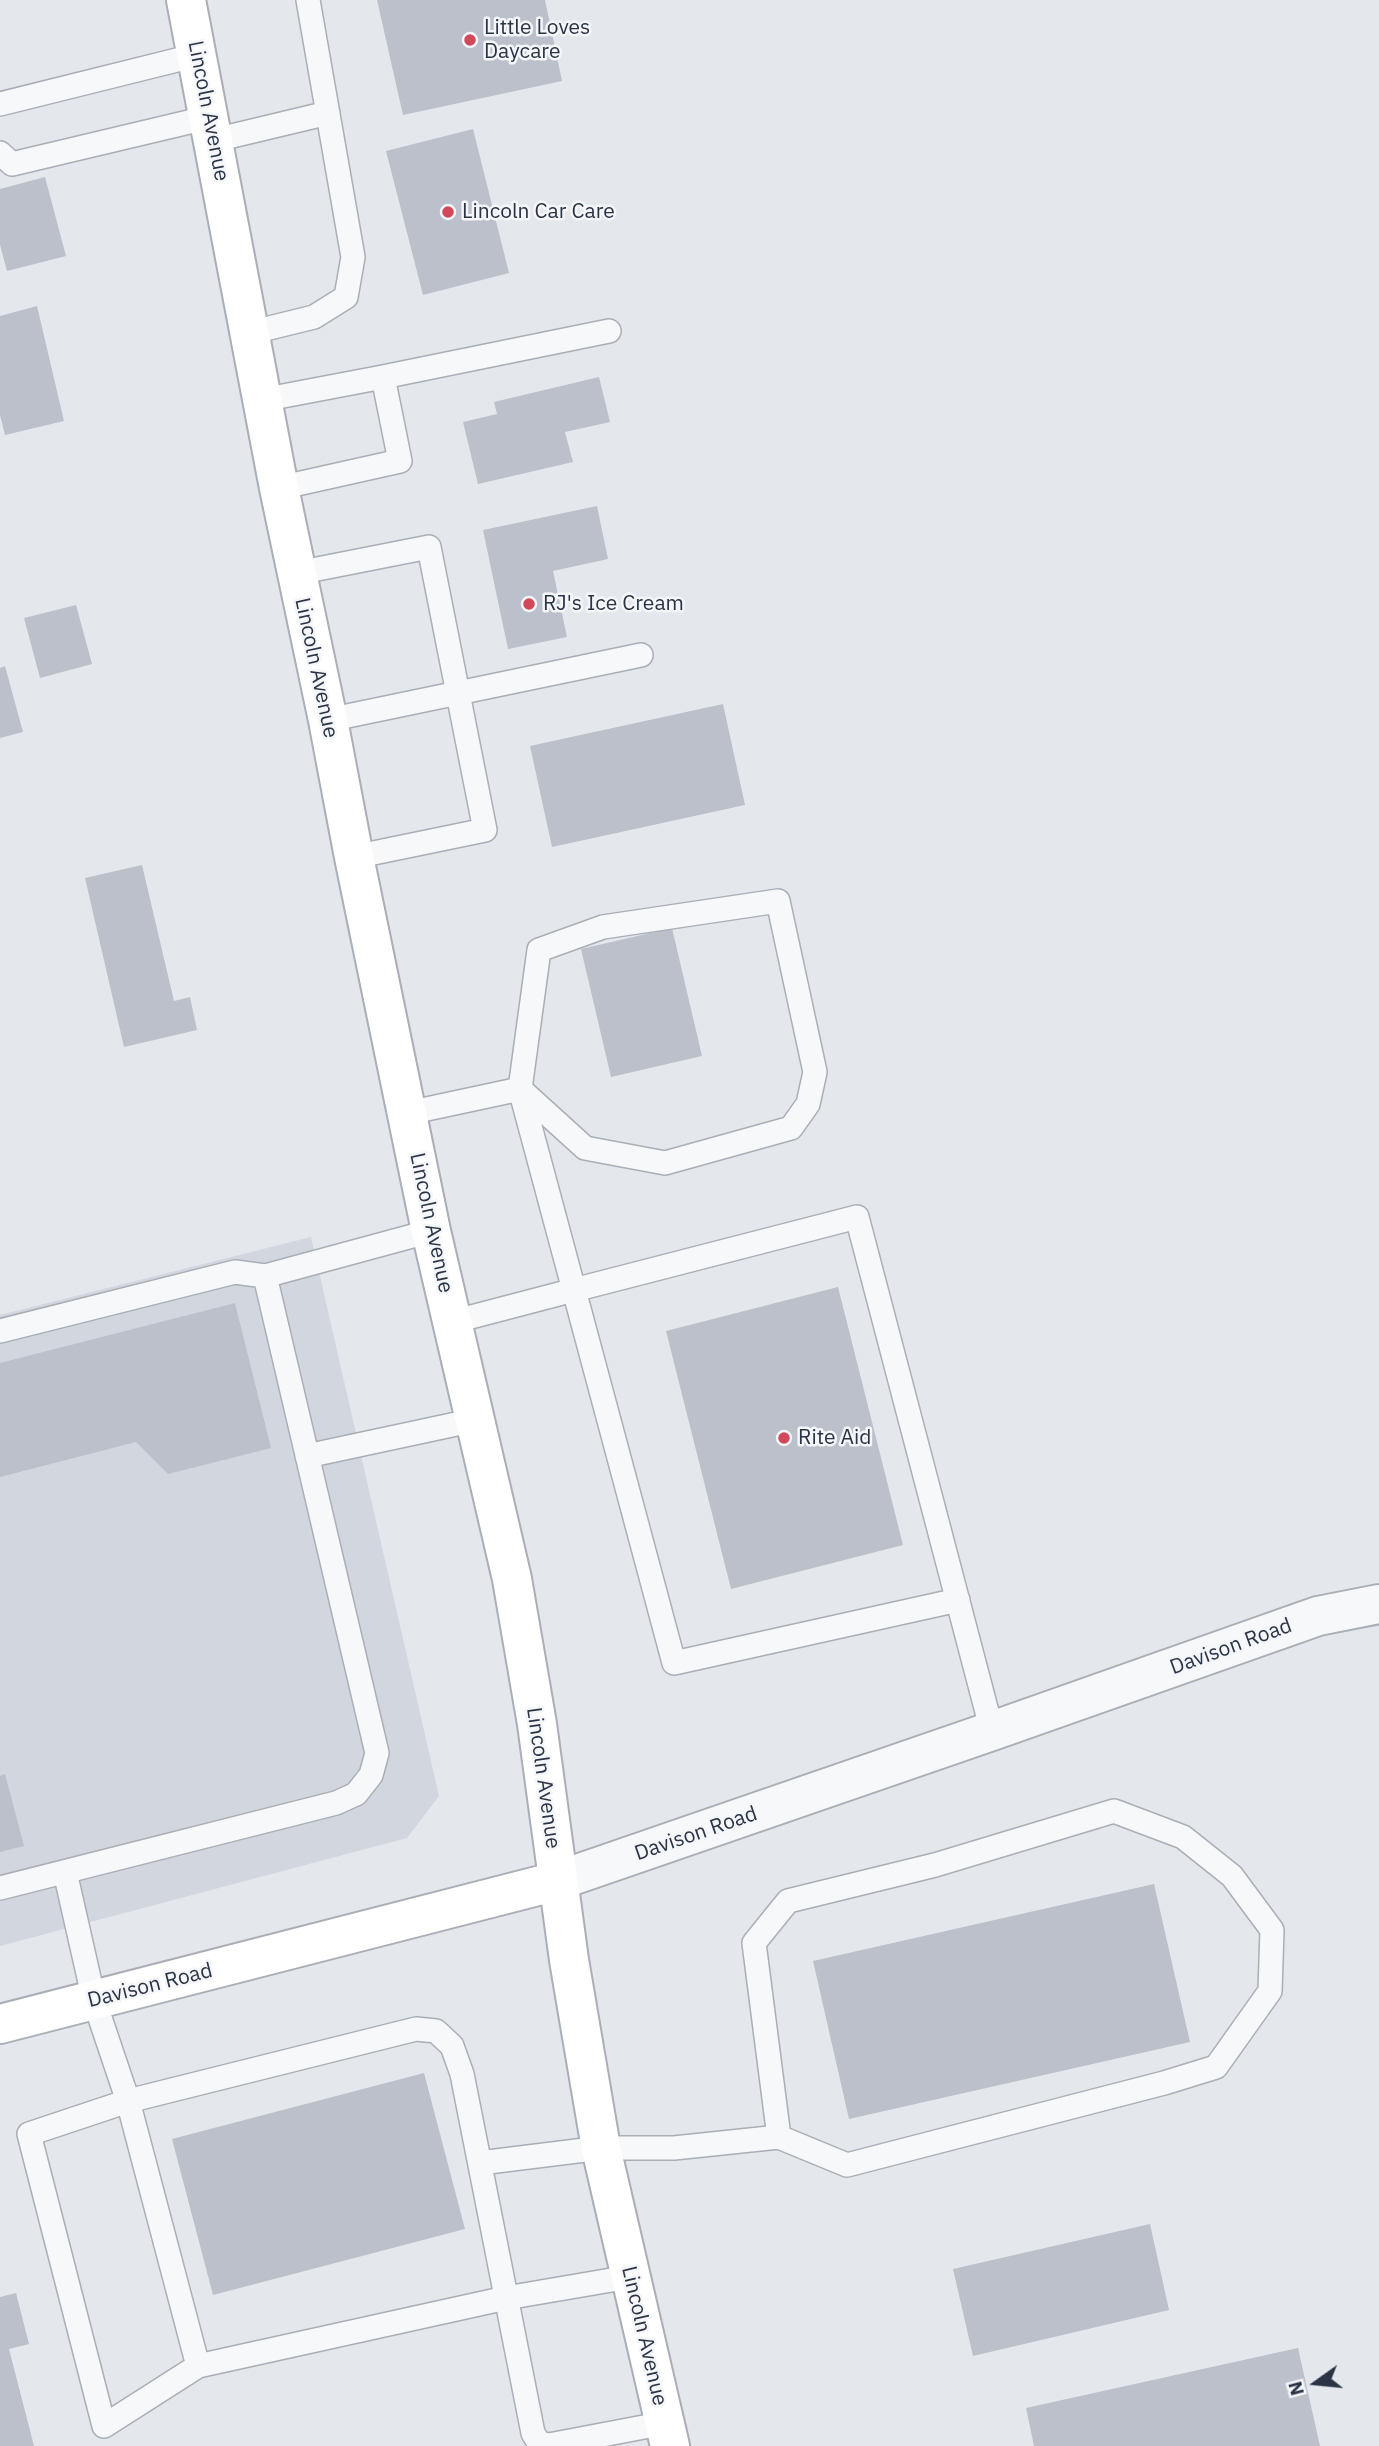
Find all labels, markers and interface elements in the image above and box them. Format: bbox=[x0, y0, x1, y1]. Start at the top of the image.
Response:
place label: Little Loves Daycare bbox=[484, 15, 590, 65]
marker: Little Loves Daycare bbox=[462, 32, 478, 48]
street label: Lincoln Avenue bbox=[182, 39, 234, 183]
place label: Lincoln Car Care bbox=[462, 199, 615, 225]
marker: Lincoln Car Care bbox=[440, 204, 456, 220]
place label: RJ's Ice Cream bbox=[543, 591, 684, 617]
street label: Lincoln Avenue bbox=[289, 596, 343, 740]
marker: RJ's Ice Cream bbox=[521, 596, 537, 612]
street label: Lincoln Avenue bbox=[404, 1151, 458, 1295]
place label: Rite Aid bbox=[798, 1425, 871, 1451]
marker: Rite Aid bbox=[776, 1430, 792, 1446]
street label: Davison Road bbox=[1167, 1613, 1295, 1681]
street label: Lincoln Avenue bbox=[521, 1706, 565, 1850]
street label: Davison Road bbox=[631, 1801, 761, 1867]
street label: Davison Road bbox=[85, 1958, 215, 2014]
street label: Lincoln Avenue bbox=[616, 2264, 672, 2408]
north arrow bbox=[1281, 2348, 1351, 2418]
text: N bbox=[1282, 2379, 1309, 2398]

